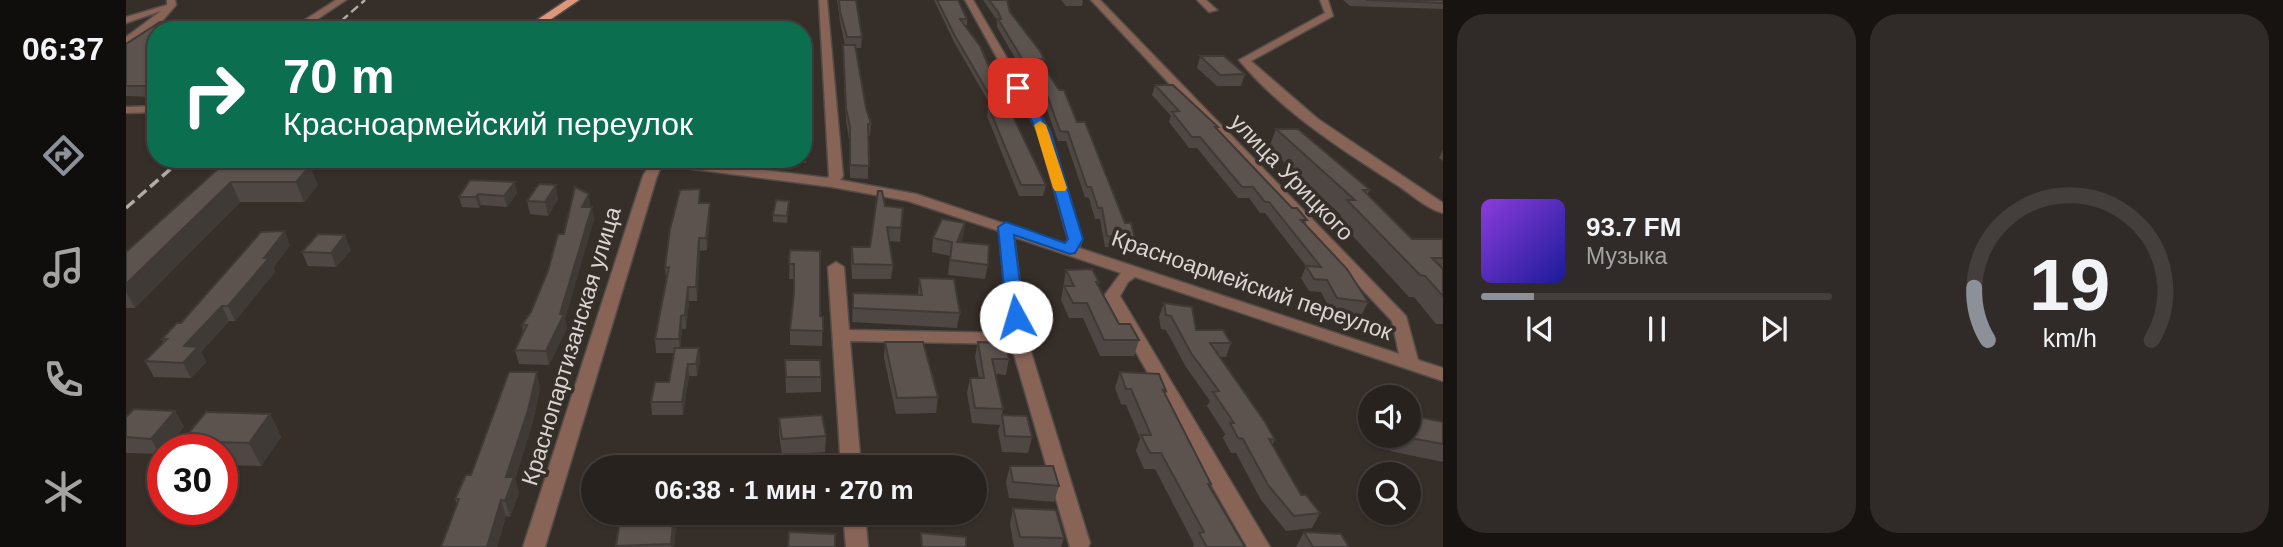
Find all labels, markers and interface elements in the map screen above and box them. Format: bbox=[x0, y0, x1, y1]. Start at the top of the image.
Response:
text: 06:37 bbox=[22, 31, 104, 67]
icon: right bbox=[168, 49, 259, 140]
text: 70 m bbox=[283, 49, 395, 103]
pin bbox=[988, 58, 1048, 118]
icon: arrive bbox=[999, 69, 1037, 107]
text: Красноармейский переулок bbox=[283, 106, 693, 142]
street label: улица Урицкого bbox=[1225, 108, 1359, 246]
icon: directions bbox=[39, 131, 88, 180]
street label: Краснопартизанская улица bbox=[516, 203, 626, 488]
text: 93.7 FM bbox=[1586, 212, 1681, 242]
street label: Красноармейский переулок bbox=[1108, 225, 1396, 346]
icon: music bbox=[39, 243, 88, 292]
text: Музыка bbox=[1586, 243, 1667, 269]
text: 19 bbox=[2029, 244, 2110, 325]
position arrow bbox=[979, 280, 1053, 354]
icon: previous bbox=[1521, 310, 1559, 348]
icon: pause bbox=[1638, 310, 1676, 348]
icon: next bbox=[1755, 310, 1793, 348]
text: km/h bbox=[2042, 323, 2097, 351]
icon: phone bbox=[39, 355, 88, 404]
map controls bbox=[1358, 385, 1421, 525]
button: sound bbox=[1358, 385, 1421, 448]
speed limit sign: 30 bbox=[147, 434, 238, 525]
button: search bbox=[1358, 462, 1421, 525]
icon: climate bbox=[39, 467, 88, 516]
text: 06:38 · 1 мин · 270 m bbox=[654, 475, 914, 505]

